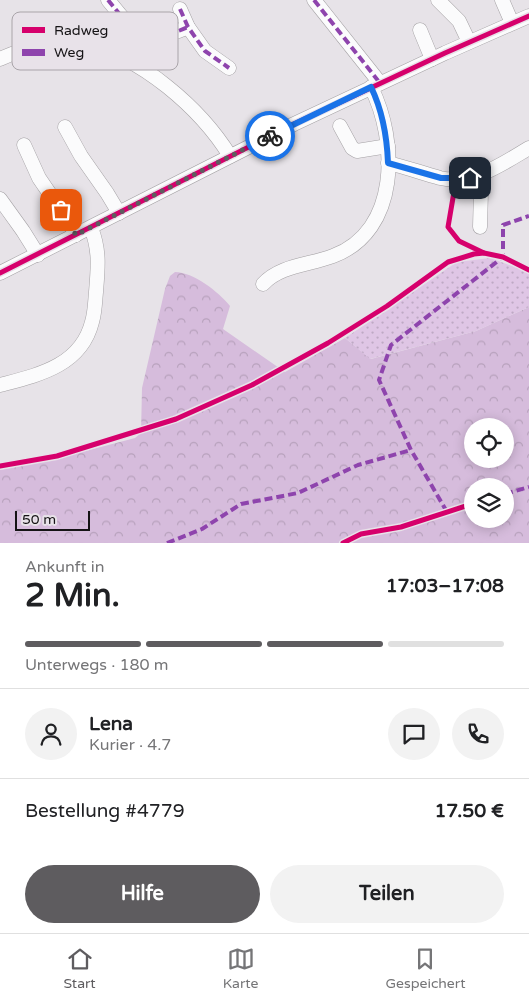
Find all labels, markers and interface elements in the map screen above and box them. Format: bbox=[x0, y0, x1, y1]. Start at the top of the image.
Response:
legend bbox=[12, 12, 178, 70]
text: Radweg bbox=[54, 22, 108, 39]
text: Weg bbox=[54, 44, 84, 61]
courier bbox=[245, 111, 295, 161]
icon: bike bbox=[256, 122, 284, 150]
pin bbox=[449, 157, 491, 199]
icon: home bbox=[456, 164, 484, 192]
pin bbox=[40, 189, 82, 231]
icon: bag bbox=[47, 196, 75, 224]
map controls bbox=[464, 418, 514, 528]
button: locate bbox=[464, 418, 514, 468]
button: layers bbox=[464, 478, 514, 528]
scale bar bbox=[15, 508, 90, 531]
text: 50 m bbox=[22, 511, 56, 528]
text: Ankunft in bbox=[25, 557, 105, 577]
text: 17:03–17:08 bbox=[386, 575, 504, 597]
text: 2 Min. bbox=[25, 577, 120, 615]
text: Unterwegs · 180 m bbox=[25, 655, 168, 675]
button: person bbox=[25, 708, 77, 760]
button: chat bbox=[388, 708, 440, 760]
button: phone bbox=[452, 708, 504, 760]
text: Lena bbox=[89, 713, 133, 735]
text: Kurier · 4.7 bbox=[89, 735, 171, 755]
text: Bestellung #4779 bbox=[25, 800, 185, 822]
text: 17.50 € bbox=[434, 800, 504, 822]
button: Hilfe bbox=[25, 865, 260, 923]
button: Teilen bbox=[270, 865, 504, 923]
tab: Start bbox=[63, 945, 96, 992]
tab: Karte bbox=[223, 945, 258, 992]
tab: Gespeichert bbox=[385, 945, 466, 992]

